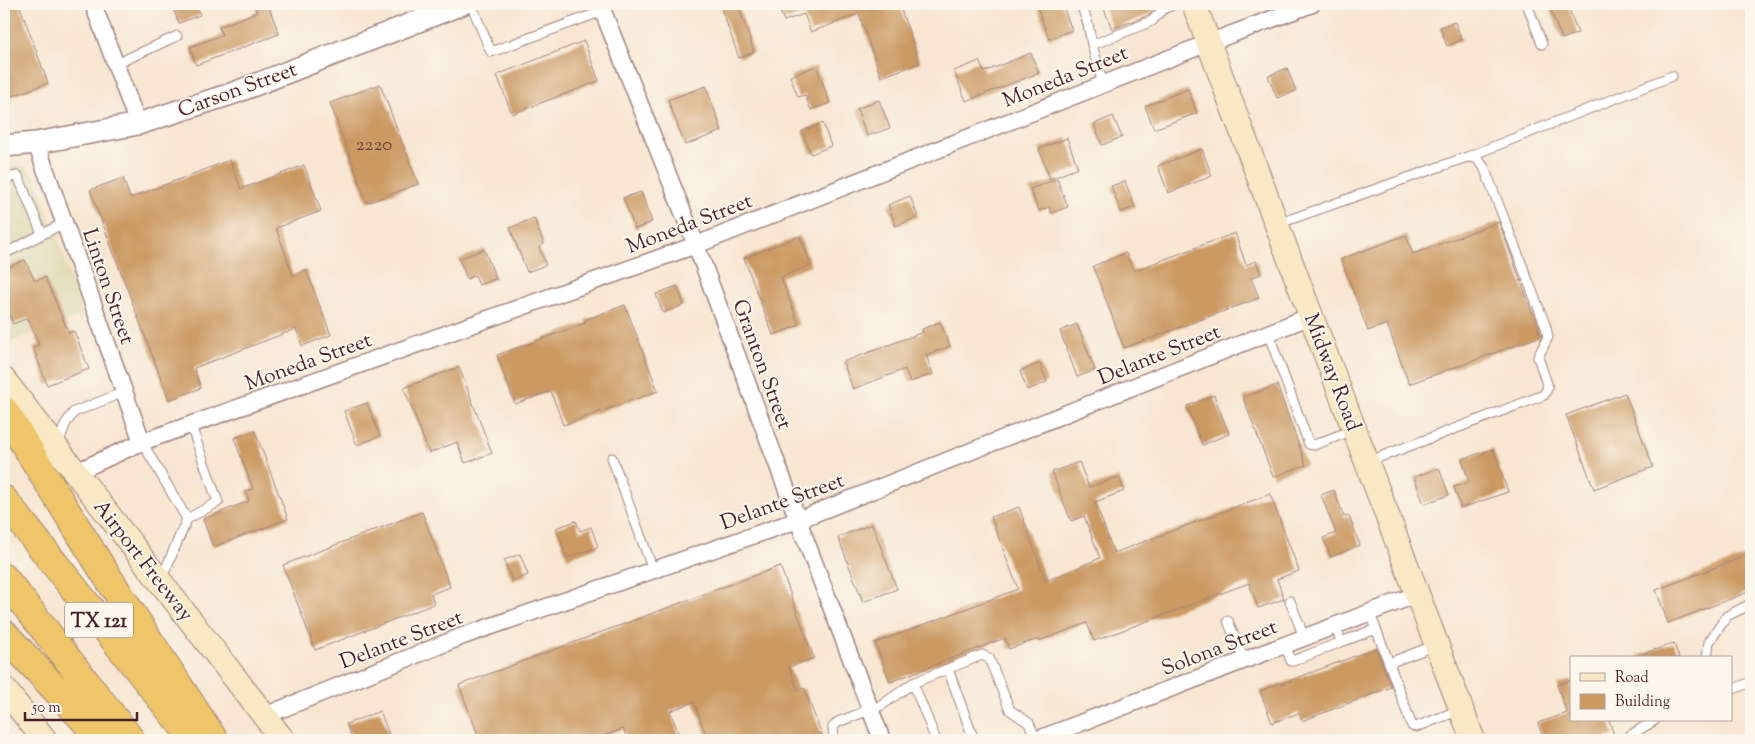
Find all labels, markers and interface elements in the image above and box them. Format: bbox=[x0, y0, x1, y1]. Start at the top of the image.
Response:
street label: Moneda Street bbox=[999, 39, 1133, 117]
street label: Carson Street bbox=[174, 55, 301, 126]
house number: 2220 bbox=[356, 132, 392, 159]
street label: Moneda Street bbox=[622, 187, 757, 263]
street label: Linton Street bbox=[73, 225, 141, 349]
street label: Granton Street bbox=[724, 295, 799, 434]
street label: Midway Road bbox=[1295, 309, 1367, 436]
street label: Delante Street bbox=[1094, 318, 1226, 394]
street label: Moneda Street bbox=[241, 326, 376, 400]
street label: Delante Street bbox=[717, 467, 849, 539]
street label: Airport Freeway bbox=[85, 494, 200, 629]
road number: TX 121 bbox=[65, 602, 133, 638]
street label: Delante Street bbox=[336, 604, 468, 678]
street label: Solona Street bbox=[1157, 613, 1282, 685]
legend bbox=[1570, 656, 1732, 722]
text: Road bbox=[1615, 668, 1649, 689]
scale bar bbox=[25, 689, 138, 721]
text: Building bbox=[1615, 692, 1670, 713]
text: 50 m bbox=[31, 698, 61, 719]

